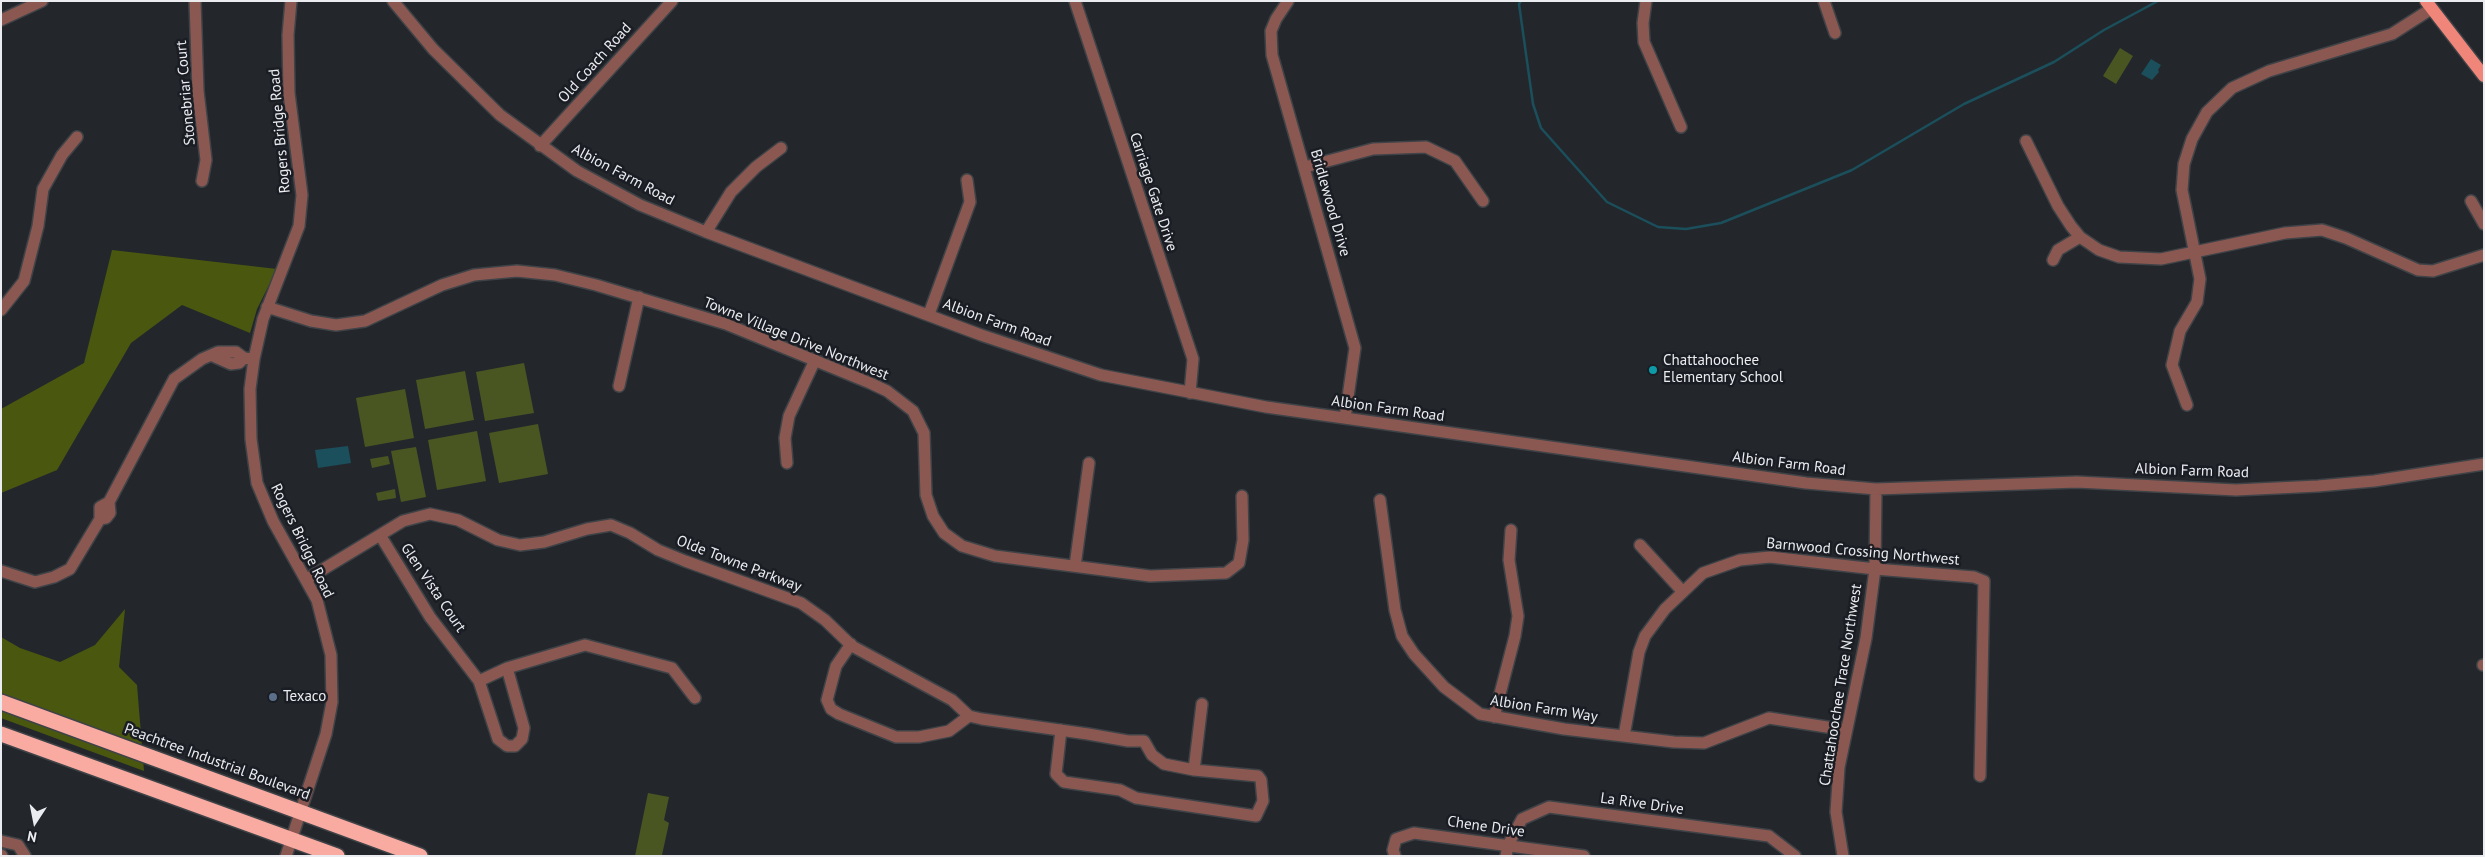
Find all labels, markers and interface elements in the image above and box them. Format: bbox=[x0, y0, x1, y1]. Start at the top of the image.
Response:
street label: Old Coach Road bbox=[555, 19, 635, 107]
street label: Stonebriar Court bbox=[172, 40, 200, 146]
street label: Rogers Bridge Road bbox=[266, 68, 294, 194]
street label: Carriage Gate Drive bbox=[1125, 130, 1181, 254]
street label: Albion Farm Road bbox=[569, 140, 677, 210]
street label: Bridlewood Drive bbox=[1306, 147, 1354, 259]
street label: Towne Village Drive Northwest bbox=[701, 294, 891, 384]
street label: Albion Farm Road bbox=[940, 295, 1054, 351]
place label: Chattahoochee Elementary School bbox=[1663, 352, 1783, 387]
marker: Chattahoochee Elementary School bbox=[1647, 364, 1659, 376]
street label: Albion Farm Road bbox=[1330, 392, 1446, 426]
street label: Albion Farm Road bbox=[1731, 448, 1847, 480]
street label: Albion Farm Road bbox=[2135, 460, 2249, 482]
street label: Rogers Bridge Road bbox=[267, 481, 337, 601]
street label: Olde Towne Parkway bbox=[674, 532, 804, 596]
street label: Barnwood Crossing Northwest bbox=[1766, 535, 1960, 569]
street label: Glen Vista Court bbox=[397, 540, 469, 636]
street label: Chattahoochee Trace Northwest bbox=[1816, 583, 1866, 787]
place label: Texaco bbox=[283, 688, 326, 706]
marker: Texaco bbox=[267, 691, 279, 703]
street label: Albion Farm Way bbox=[1489, 692, 1599, 726]
street label: Peachtree Industrial Boulevard bbox=[122, 720, 312, 804]
street label: La Rive Drive bbox=[1599, 789, 1685, 819]
north arrow bbox=[10, 797, 60, 847]
street label: Chene Drive bbox=[1446, 813, 1526, 841]
text: N bbox=[26, 827, 38, 846]

